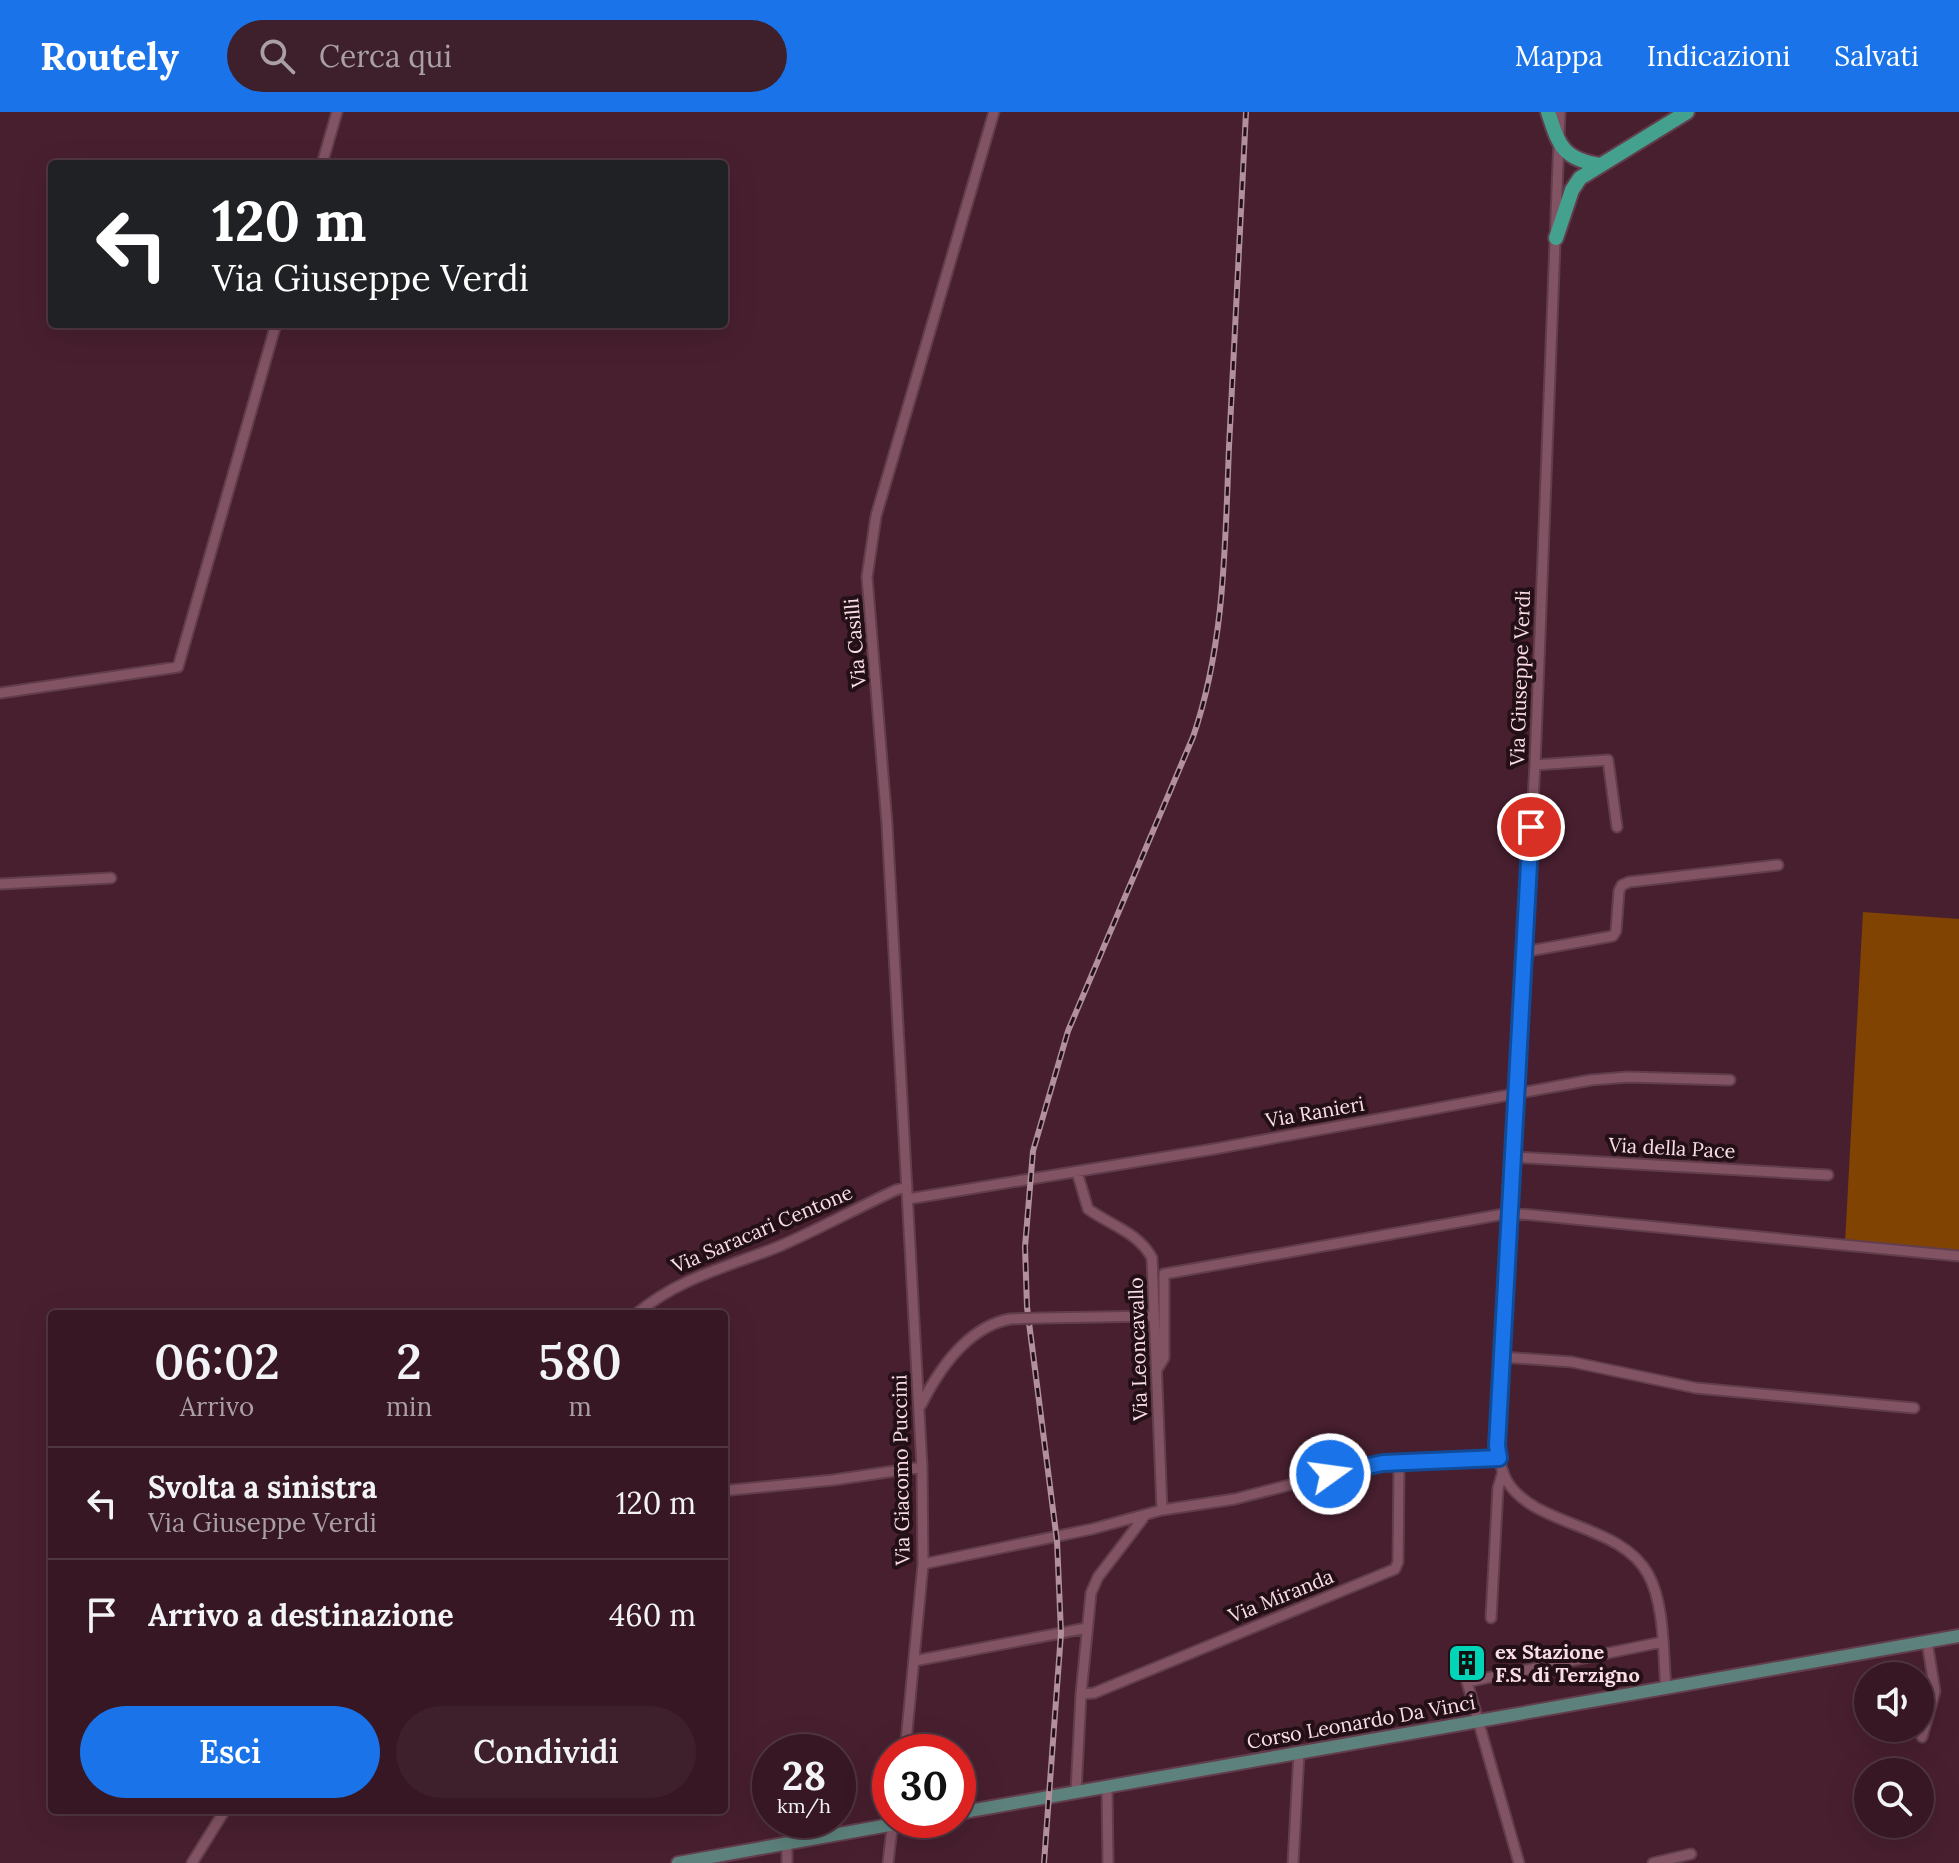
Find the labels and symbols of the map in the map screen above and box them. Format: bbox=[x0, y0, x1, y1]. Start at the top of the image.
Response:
street label: Via Giuseppe Verdi bbox=[1504, 590, 1535, 767]
street label: Via Casilli bbox=[838, 597, 871, 690]
pin bbox=[1497, 793, 1565, 861]
street label: Via Ranieri bbox=[1263, 1091, 1366, 1133]
street label: Via della Pace bbox=[1607, 1132, 1736, 1163]
street label: Via Saracari Centone bbox=[667, 1179, 856, 1278]
street label: Via Leoncavallo bbox=[1123, 1277, 1153, 1422]
street label: Via Giacomo Puccini bbox=[886, 1374, 915, 1567]
position arrow bbox=[1288, 1432, 1372, 1516]
street label: Via Miranda bbox=[1224, 1563, 1337, 1628]
place label: ex Stazione F.S. di Terzigno bbox=[1495, 1639, 1640, 1687]
building icon: ex Stazione F.S. di Terzigno bbox=[1446, 1642, 1488, 1684]
street label: Corso Leonardo Da Vinci bbox=[1245, 1689, 1477, 1754]
speed limit sign: 30 bbox=[872, 1734, 976, 1838]

